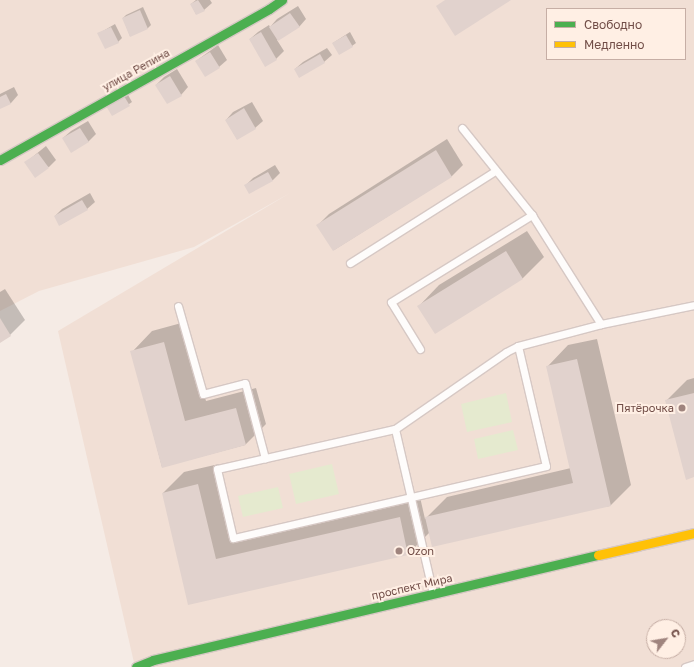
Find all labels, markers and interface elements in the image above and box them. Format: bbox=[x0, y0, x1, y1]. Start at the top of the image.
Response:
legend bbox=[546, 8, 686, 60]
text: Свободно bbox=[584, 17, 642, 32]
text: Медленно bbox=[584, 37, 644, 52]
street label: улица Репина bbox=[100, 46, 172, 94]
place label: Пятёрочка bbox=[616, 401, 674, 415]
marker: Пятёрочка bbox=[677, 403, 687, 413]
place label: Ozon bbox=[407, 544, 434, 558]
marker: Ozon bbox=[394, 546, 404, 556]
street label: проспект Мира bbox=[370, 571, 454, 603]
north arrow bbox=[646, 619, 686, 659]
text: С bbox=[668, 626, 683, 640]

